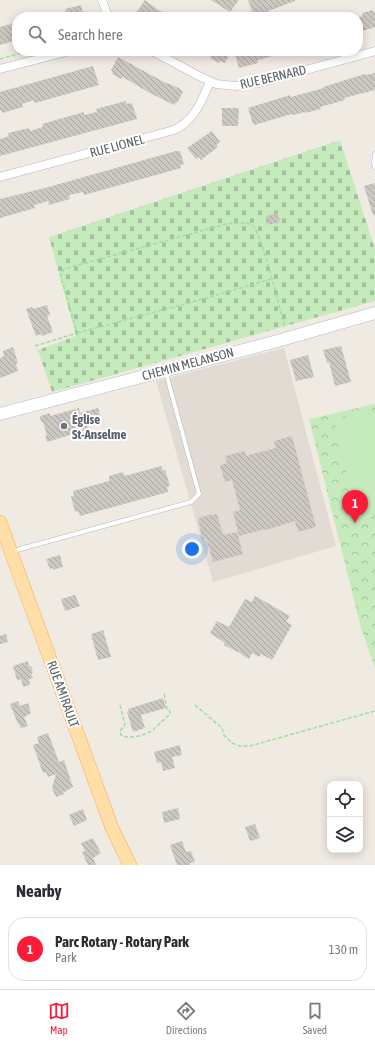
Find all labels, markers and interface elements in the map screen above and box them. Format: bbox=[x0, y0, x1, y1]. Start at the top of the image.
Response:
search box bbox=[12, 12, 363, 56]
icon: search bbox=[26, 23, 48, 45]
text: Search here bbox=[58, 26, 123, 43]
street label: RUE BERNARD bbox=[238, 62, 308, 92]
street label: RUE LIONEL bbox=[88, 132, 146, 160]
street label: CHEMIN MELANSON bbox=[140, 345, 236, 383]
place label: Église St-Anselme bbox=[72, 412, 126, 442]
marker: Église St-Anselme bbox=[59, 421, 69, 431]
pin: 1 bbox=[342, 490, 368, 523]
your location bbox=[182, 539, 202, 559]
street label: RUE AMIRAULT bbox=[44, 659, 82, 730]
map controls bbox=[327, 781, 363, 853]
button: locate bbox=[327, 781, 363, 817]
button: layers bbox=[327, 817, 363, 853]
text: Nearby bbox=[16, 881, 62, 901]
text: Parc Rotary - Rotary Park bbox=[55, 933, 189, 950]
text: 1 bbox=[27, 942, 33, 957]
text: 130 m bbox=[329, 942, 358, 957]
text: Park bbox=[55, 950, 77, 965]
tab: Map bbox=[48, 1000, 70, 1036]
tab: Directions bbox=[166, 1000, 207, 1036]
tab: Saved bbox=[303, 1000, 327, 1036]

